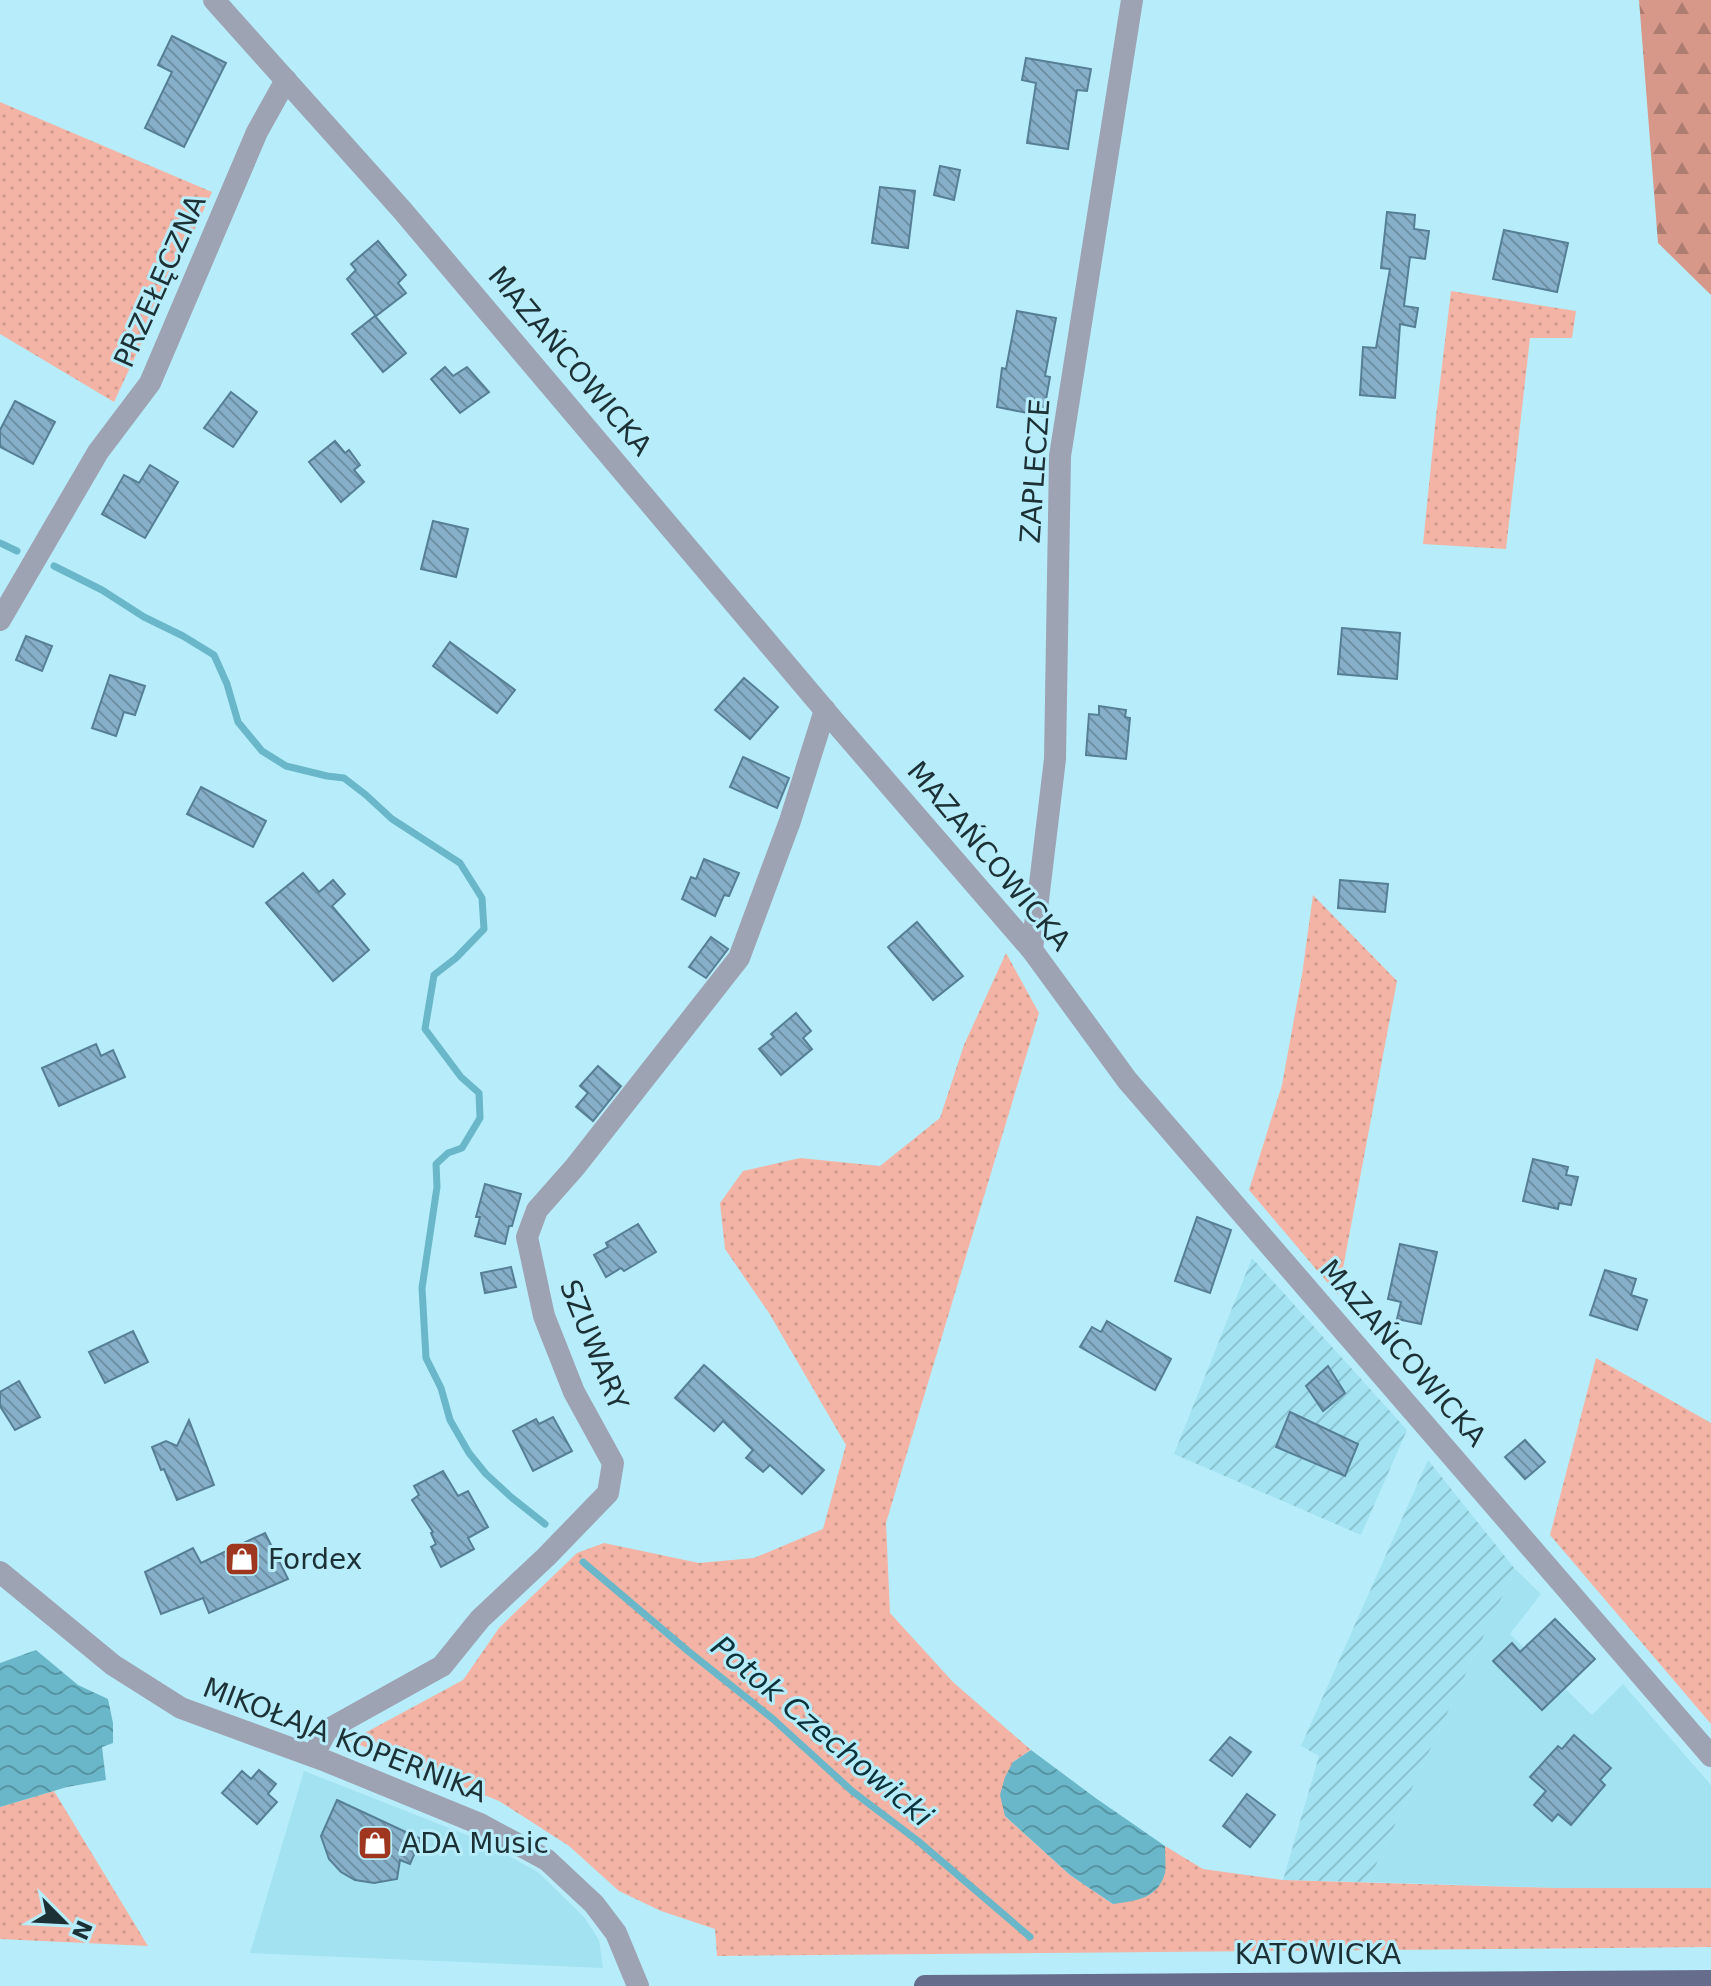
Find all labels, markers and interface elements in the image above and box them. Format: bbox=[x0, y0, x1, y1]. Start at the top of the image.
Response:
street label: PRZEŁĘCZNA bbox=[107, 190, 213, 372]
street label: MAZAŃCOWICKA bbox=[481, 259, 659, 462]
street label: ZAPLECZE bbox=[1013, 398, 1057, 544]
street label: MAZAŃCOWICKA bbox=[900, 754, 1078, 957]
street label: MAZAŃCOWICKA bbox=[1313, 1252, 1494, 1453]
street label: SZUWARY bbox=[553, 1275, 635, 1416]
shop icon: Fordex bbox=[223, 1540, 261, 1578]
place label: Fordex bbox=[268, 1543, 362, 1576]
water label: Potok Czechowicki bbox=[704, 1628, 940, 1834]
street label: MIKOŁAJA KOPERNIKA bbox=[199, 1671, 491, 1809]
shop icon: ADA Music bbox=[356, 1824, 394, 1862]
place label: ADA Music bbox=[401, 1827, 549, 1860]
north arrow bbox=[24, 1882, 104, 1962]
text: N bbox=[67, 1916, 97, 1943]
street label: KATOWICKA bbox=[1235, 1938, 1401, 1971]

